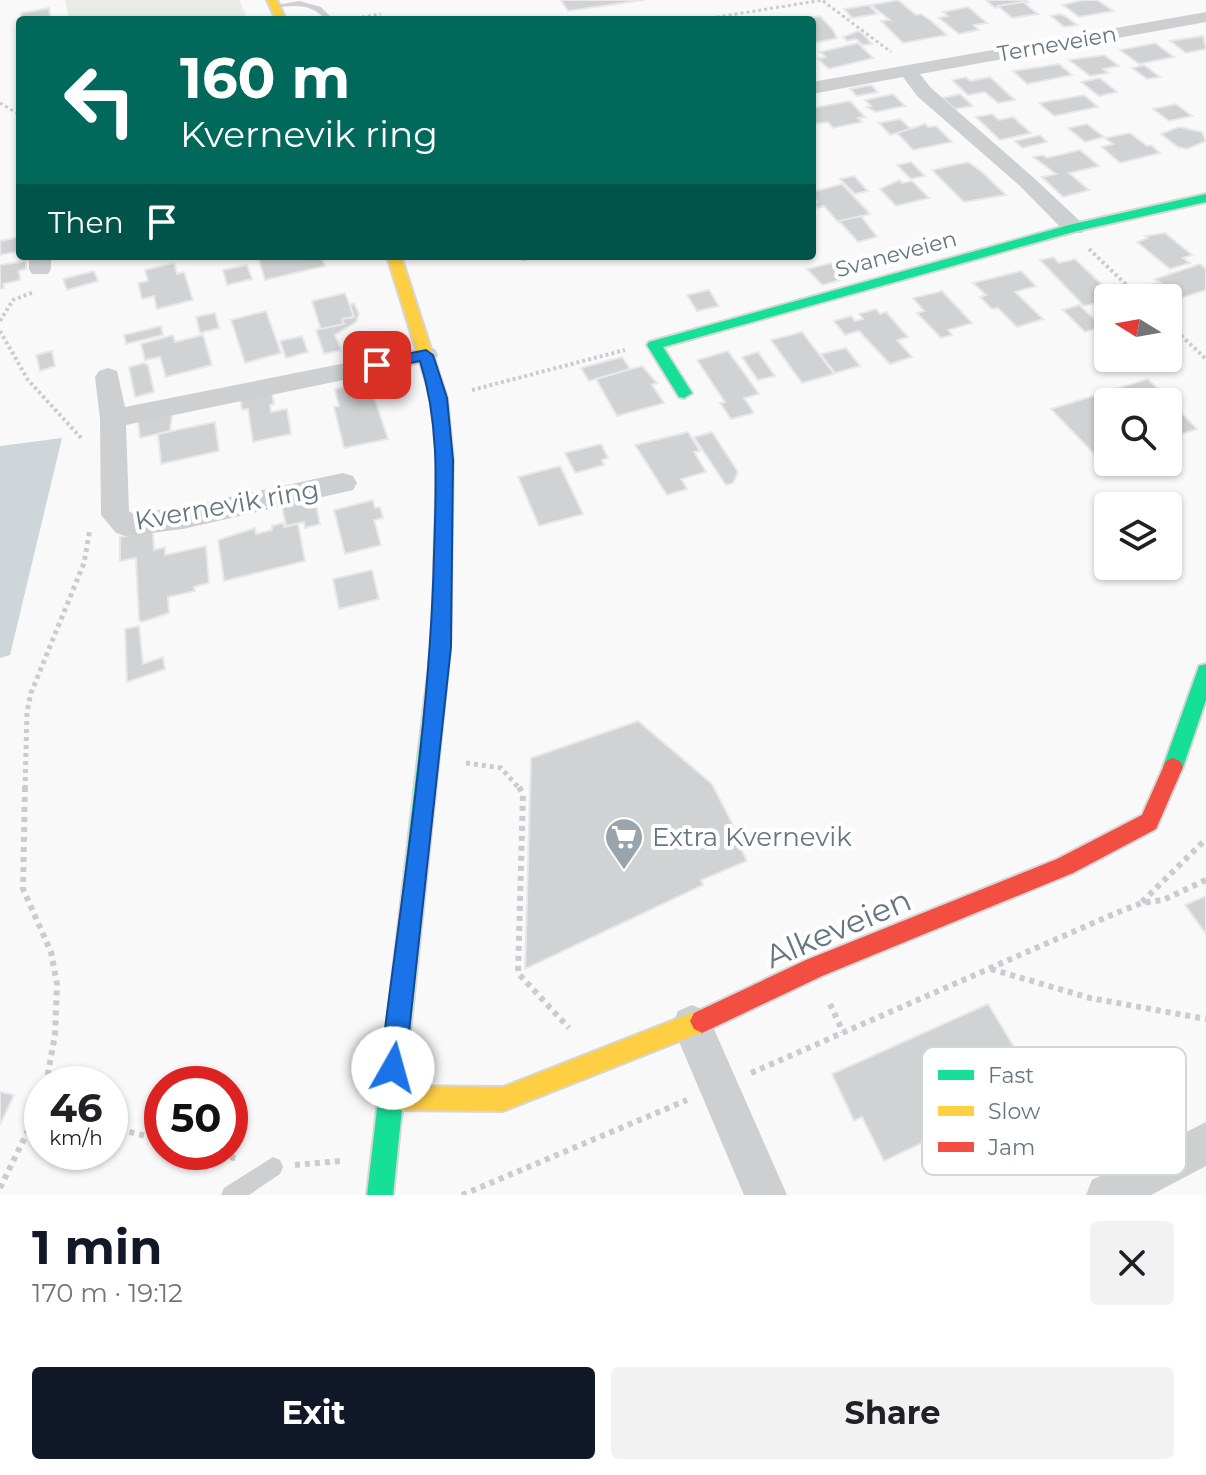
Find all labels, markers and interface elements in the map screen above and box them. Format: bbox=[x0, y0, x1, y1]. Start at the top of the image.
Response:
street label: Terneveien bbox=[995, 20, 1119, 68]
text: 160 m bbox=[180, 44, 350, 112]
icon: left bbox=[48, 48, 152, 152]
text: Kvernevik ring bbox=[180, 112, 438, 156]
icon: arrive bbox=[140, 200, 184, 244]
text: Then bbox=[48, 204, 124, 241]
street label: Svaneveien bbox=[832, 225, 960, 283]
north arrow bbox=[1094, 284, 1182, 372]
map controls bbox=[1094, 284, 1182, 580]
pin bbox=[343, 331, 411, 399]
icon: arrive bbox=[355, 343, 399, 387]
button: search bbox=[1094, 388, 1182, 476]
street label: Kvernevik ring bbox=[133, 473, 321, 537]
button: layers bbox=[1094, 492, 1182, 580]
supermarket icon: Extra Kvernevik bbox=[603, 816, 645, 871]
place label: Extra Kvernevik bbox=[652, 821, 852, 853]
street label: Alkeveien bbox=[759, 880, 917, 976]
position arrow bbox=[351, 1026, 435, 1110]
legend bbox=[922, 1047, 1186, 1175]
text: Fast bbox=[988, 1062, 1034, 1089]
speed limit sign: 50 bbox=[144, 1066, 248, 1170]
text: 46 bbox=[49, 1083, 103, 1132]
text: Slow bbox=[988, 1098, 1041, 1125]
text: km/h bbox=[49, 1126, 103, 1150]
text: Jam bbox=[987, 1134, 1035, 1161]
text: 1 min bbox=[32, 1218, 162, 1276]
button: close bbox=[1090, 1221, 1174, 1305]
text: 170 m · 19:12 bbox=[32, 1277, 183, 1309]
button: Exit bbox=[32, 1367, 595, 1459]
button: Share bbox=[611, 1367, 1174, 1459]

